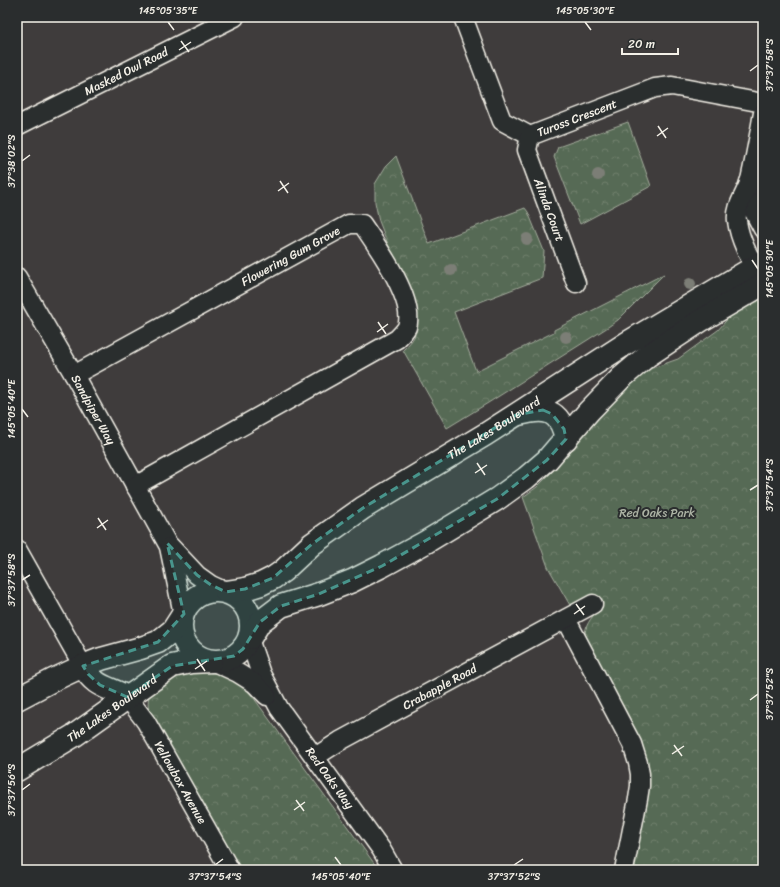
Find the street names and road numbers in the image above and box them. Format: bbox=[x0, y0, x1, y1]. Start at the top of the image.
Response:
street label: Masked Owl Road bbox=[80, 41, 173, 102]
street label: Tuross Crescent bbox=[534, 93, 620, 143]
street label: Alinda Court bbox=[527, 174, 571, 245]
street label: Flowering Gum Grove bbox=[237, 220, 344, 292]
street label: Sandpiper Way bbox=[65, 370, 122, 450]
street label: The Lakes Boulevard bbox=[443, 390, 546, 466]
street label: Crabapple Road bbox=[398, 658, 481, 716]
street label: The Lakes Boulevard bbox=[63, 668, 163, 749]
street label: Yellowbox Avenue bbox=[148, 737, 213, 829]
street label: Red Oaks Way bbox=[300, 742, 360, 815]

